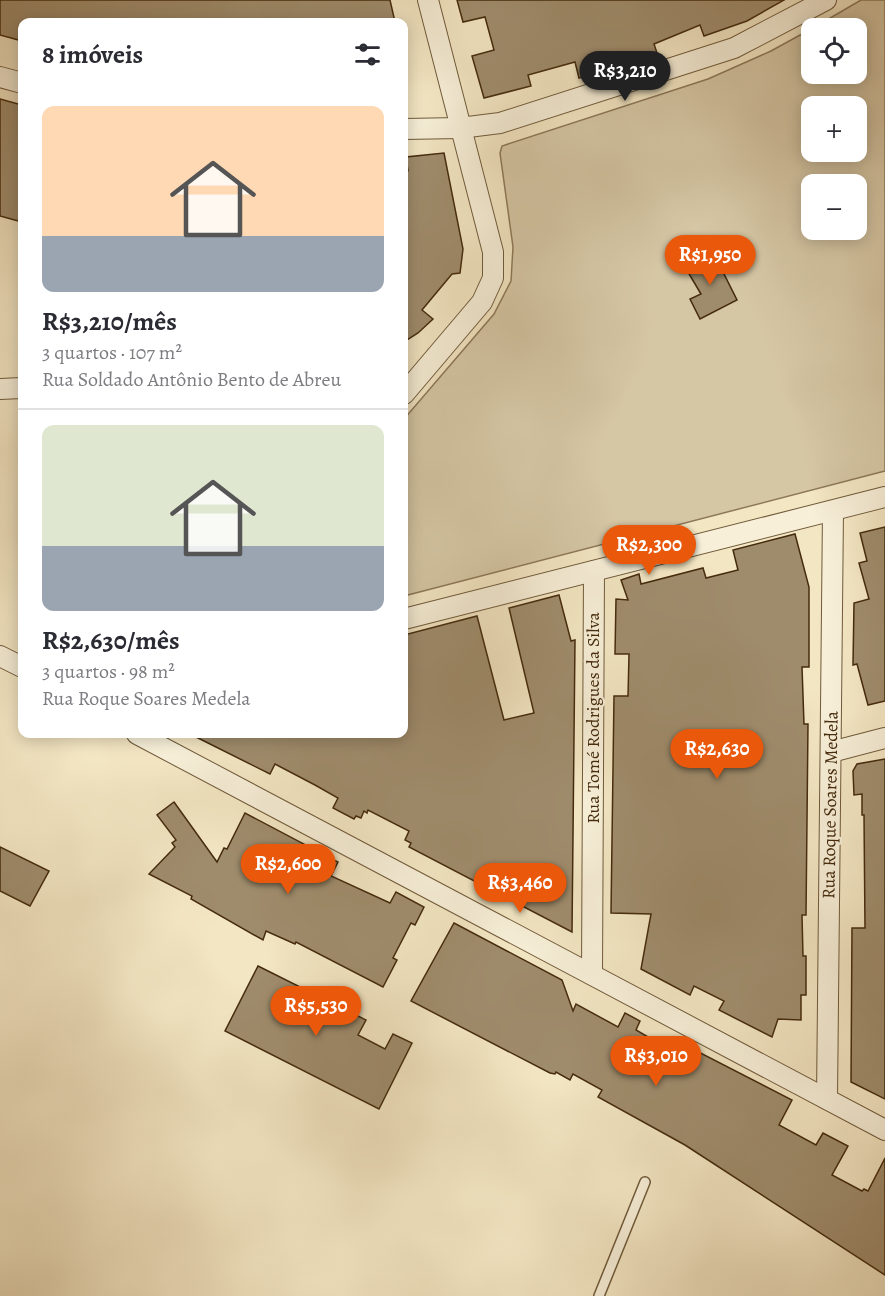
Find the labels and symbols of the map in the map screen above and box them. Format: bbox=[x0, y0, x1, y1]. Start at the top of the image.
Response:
pin: R$3,210 bbox=[570, 51, 680, 102]
pin: R$1,950 bbox=[655, 235, 765, 286]
pin: R$2,300 bbox=[594, 525, 704, 576]
street label: Rua Tomé Rodrigues da Silva bbox=[581, 612, 605, 824]
street label: Rua Roque Soares Medela bbox=[816, 710, 844, 899]
pin: R$2,630 bbox=[662, 729, 772, 780]
pin: R$2,600 bbox=[233, 844, 343, 895]
pin: R$3,460 bbox=[465, 863, 575, 914]
pin: R$5,530 bbox=[261, 986, 371, 1037]
pin: R$3,010 bbox=[601, 1036, 711, 1087]

